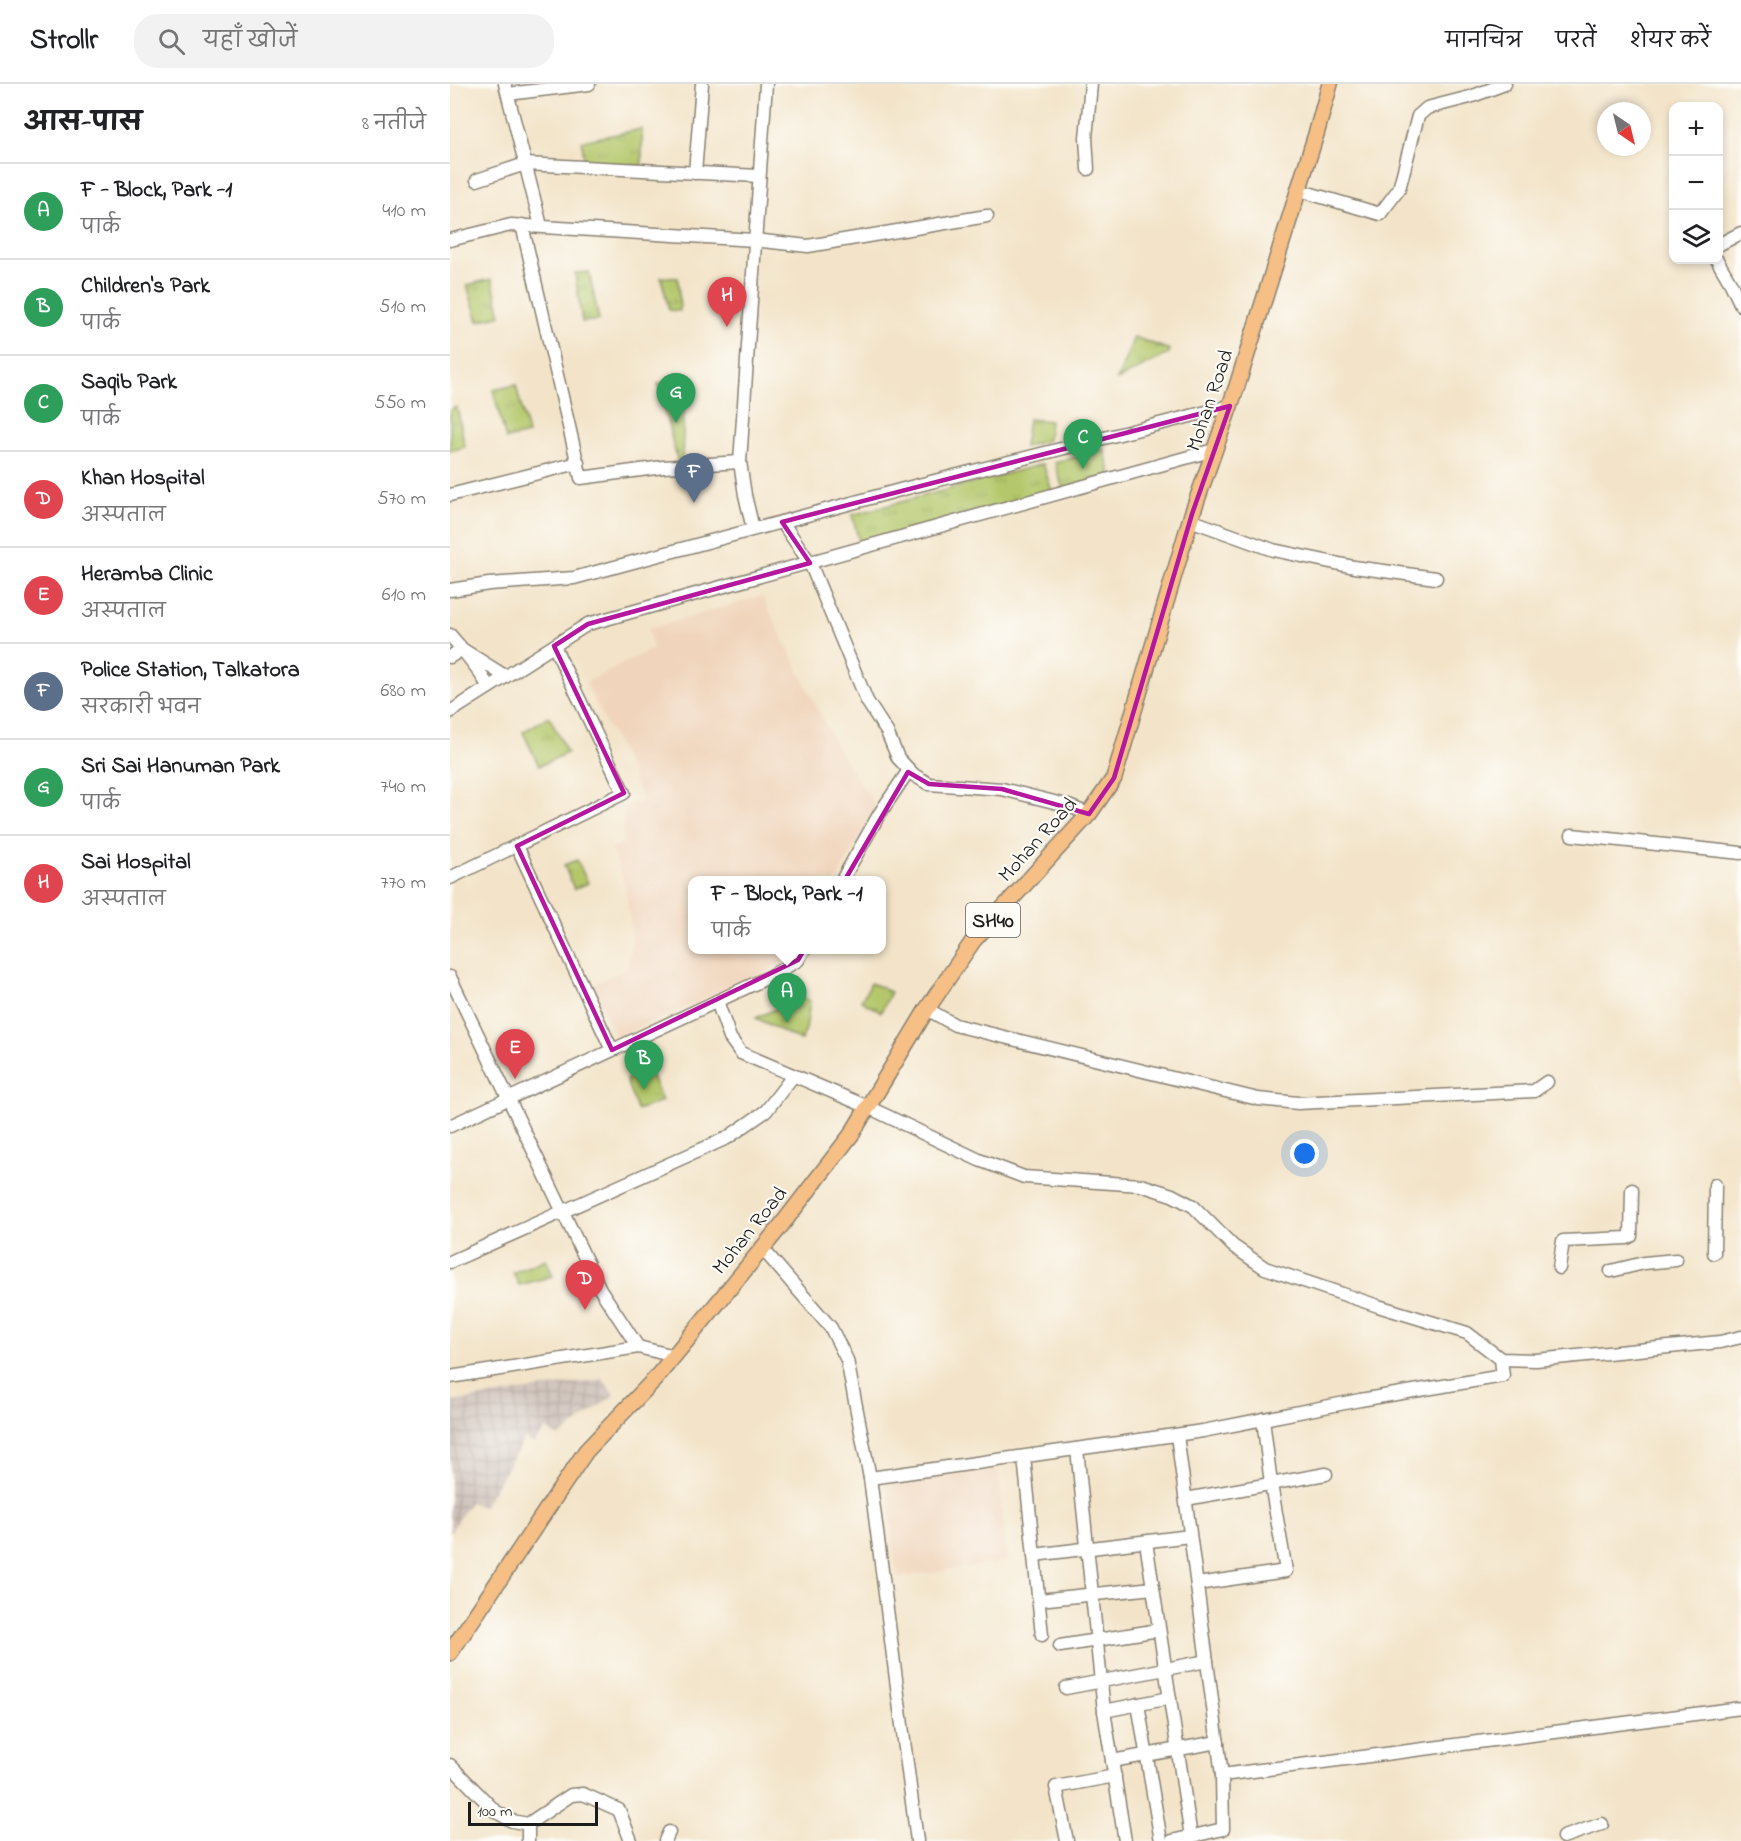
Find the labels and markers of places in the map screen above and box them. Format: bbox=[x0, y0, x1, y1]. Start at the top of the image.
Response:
pin: H bbox=[708, 278, 746, 327]
pin: G bbox=[656, 374, 696, 423]
pin: C bbox=[1064, 420, 1102, 469]
pin: F bbox=[674, 454, 714, 503]
pin: A bbox=[768, 974, 806, 1023]
pin: E bbox=[496, 1030, 534, 1079]
pin: B bbox=[624, 1040, 664, 1090]
pin: D bbox=[566, 1260, 604, 1310]

